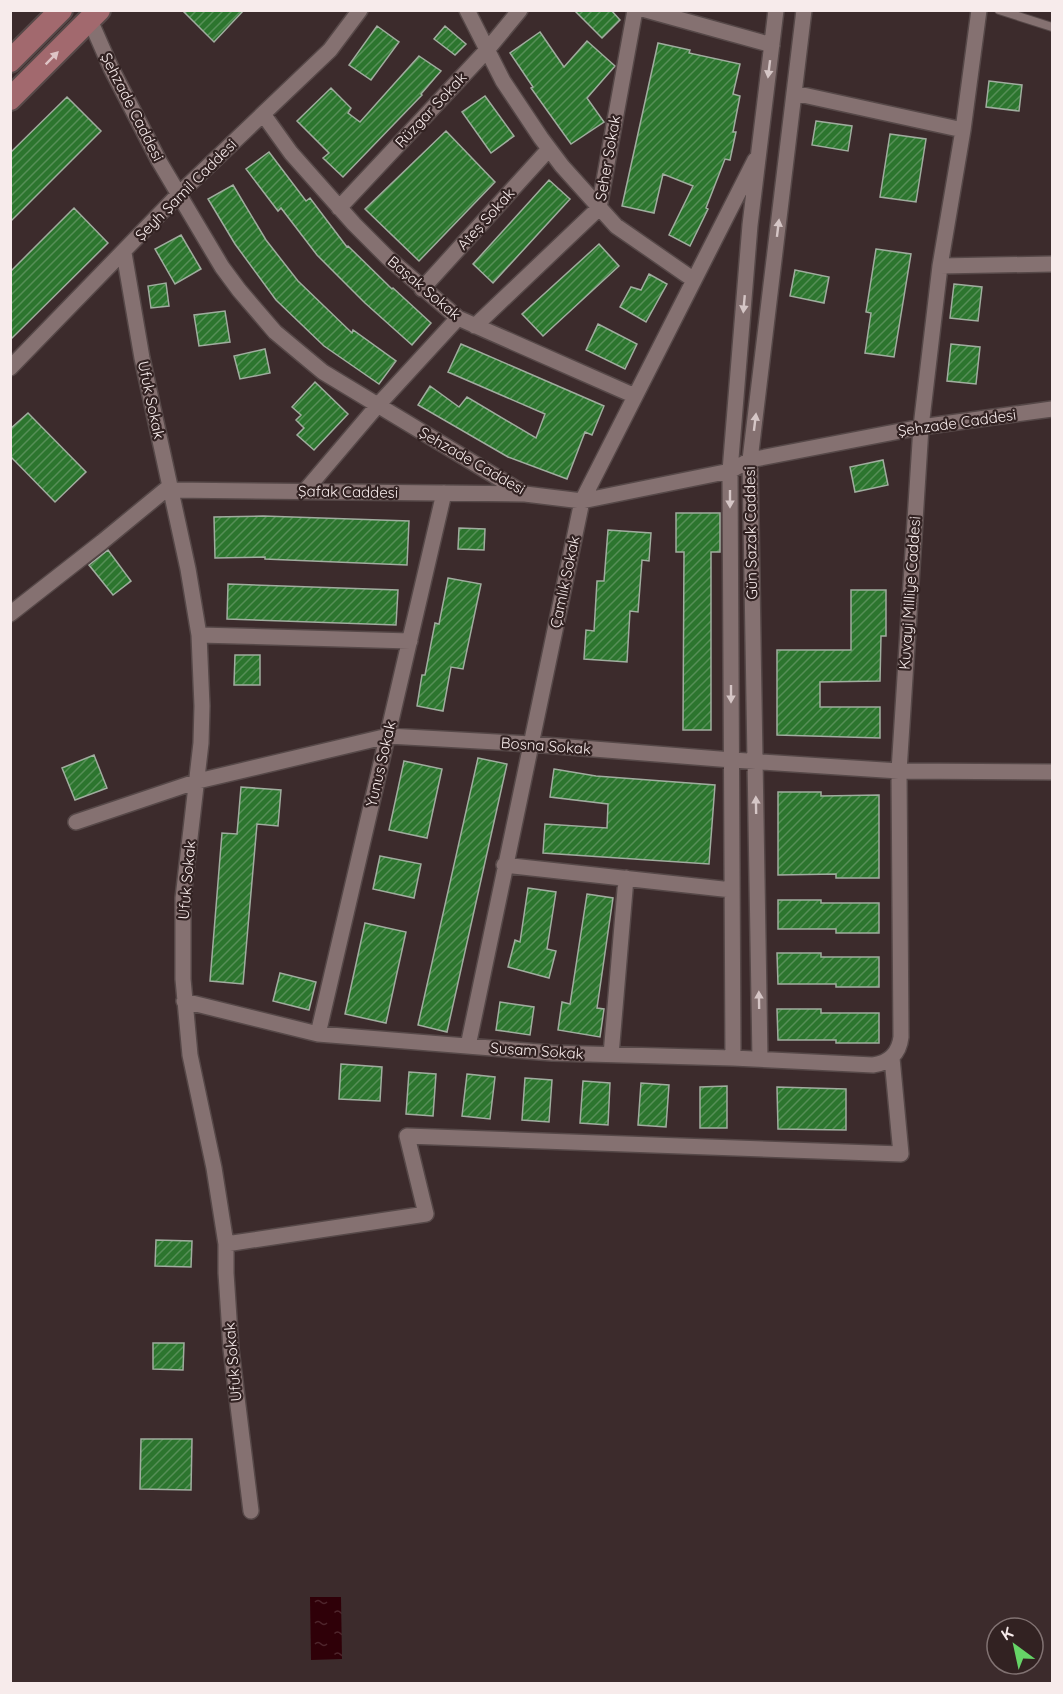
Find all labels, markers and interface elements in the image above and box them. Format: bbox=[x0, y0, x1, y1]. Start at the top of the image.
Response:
street label: Şehzade Caddesi bbox=[97, 49, 168, 164]
one-way arrow bbox=[44, 51, 58, 65]
one-way arrow bbox=[764, 59, 774, 78]
street label: Rüzgar Sokak bbox=[391, 68, 470, 151]
street label: Seher Sokak bbox=[591, 114, 624, 202]
street label: Şeyh Şamil Caddesi bbox=[131, 135, 240, 244]
street label: Ateş Sokak bbox=[453, 184, 518, 254]
one-way arrow bbox=[773, 219, 782, 238]
street label: Başak Sokak bbox=[384, 252, 465, 324]
one-way arrow bbox=[739, 295, 749, 314]
street label: Ufuk Sokak bbox=[134, 359, 169, 441]
street label: Şehzade Caddesi bbox=[897, 405, 1017, 440]
one-way arrow bbox=[750, 412, 759, 431]
street label: Şehzade Caddesi bbox=[416, 423, 529, 499]
street label: Gün Sazak Caddesi bbox=[740, 466, 761, 600]
street label: Şafak Caddesi bbox=[298, 481, 398, 502]
one-way arrow bbox=[725, 489, 735, 508]
street label: Kuvayi Milliye Caddesi bbox=[895, 516, 924, 670]
street label: Çamlık Sokak bbox=[545, 534, 584, 630]
one-way arrow bbox=[726, 684, 736, 703]
street label: Yunus Sokak bbox=[361, 719, 400, 809]
street label: Bosna Sokak bbox=[500, 733, 592, 758]
one-way arrow bbox=[751, 796, 761, 815]
street label: Ufuk Sokak bbox=[174, 840, 199, 920]
one-way arrow bbox=[754, 991, 764, 1010]
street label: Susam Sokak bbox=[490, 1038, 584, 1063]
street label: Ufuk Sokak bbox=[220, 1322, 245, 1402]
north arrow bbox=[985, 1616, 1045, 1676]
text: K bbox=[997, 1622, 1017, 1645]

